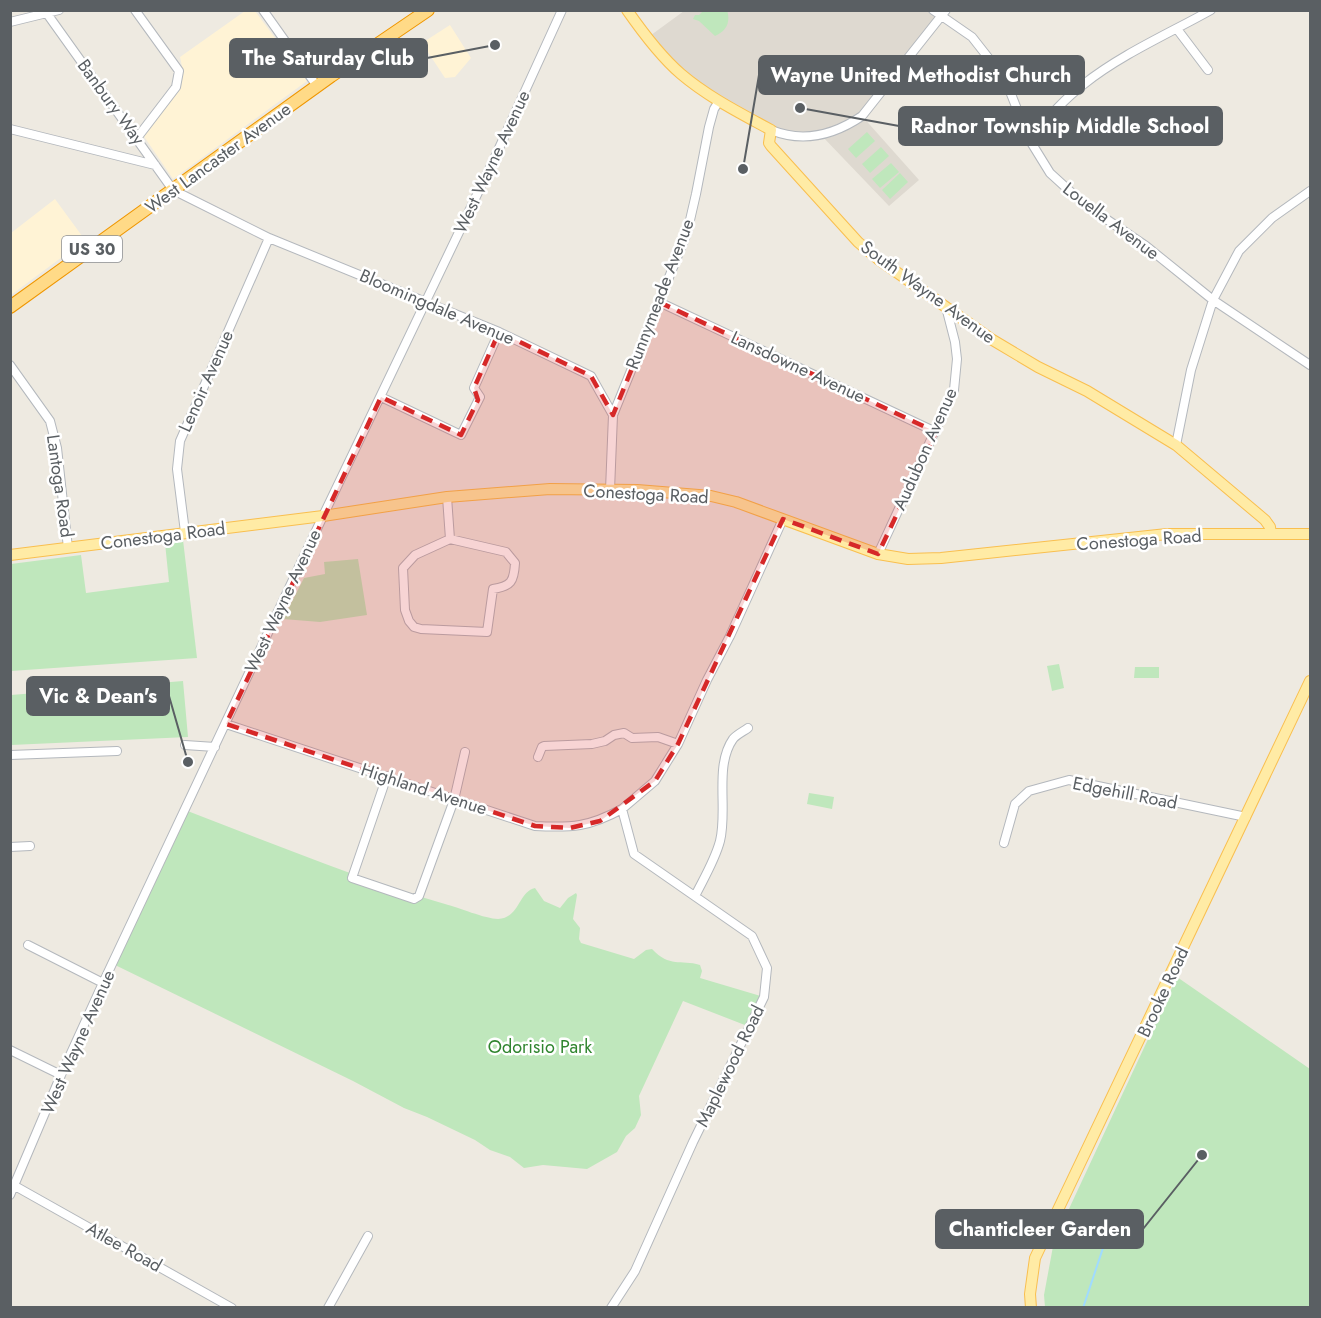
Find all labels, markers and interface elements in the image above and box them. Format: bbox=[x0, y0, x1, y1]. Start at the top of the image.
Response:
callout: The Saturday Club bbox=[230, 39, 427, 77]
text: The Saturday Club bbox=[242, 44, 414, 73]
street label: Banbury Way bbox=[71, 54, 151, 150]
callout: Wayne United Methodist Church bbox=[759, 56, 1084, 94]
text: Wayne United Methodist Church bbox=[771, 61, 1071, 90]
street label: West Wayne Avenue bbox=[447, 86, 537, 238]
street label: West Lancaster Avenue bbox=[140, 96, 296, 220]
callout: Radnor Township Middle School bbox=[899, 107, 1222, 145]
text: Radnor Township Middle School bbox=[910, 112, 1210, 141]
street label: Louella Avenue bbox=[1057, 176, 1165, 266]
street label: Runnymeade Avenue bbox=[619, 215, 701, 373]
street label: South Wayne Avenue bbox=[855, 234, 1001, 350]
road number: US 30 bbox=[62, 236, 122, 262]
street label: Bloomingdale Avenue bbox=[355, 263, 519, 351]
street label: Lansdowne Avenue bbox=[726, 324, 870, 410]
street label: Lenoir Avenue bbox=[172, 326, 240, 436]
street label: Audubon Avenue bbox=[886, 384, 964, 514]
street label: Lantoga Road bbox=[40, 433, 80, 539]
street label: Conestoga Road bbox=[583, 478, 709, 510]
street label: Conestoga Road bbox=[99, 515, 227, 557]
street label: Conestoga Road bbox=[1076, 523, 1202, 557]
street label: West Wayne Avenue bbox=[238, 525, 328, 677]
callout: Vic & Dean's bbox=[27, 677, 169, 715]
text: Vic & Dean's bbox=[38, 682, 157, 711]
street label: Highland Avenue bbox=[358, 756, 490, 822]
street label: Edgehill Road bbox=[1070, 770, 1180, 816]
street label: Brooke Road bbox=[1131, 943, 1195, 1041]
street label: West Wayne Avenue bbox=[35, 966, 121, 1118]
street label: Maplewood Road bbox=[689, 1001, 771, 1131]
park label: Odorisio Park bbox=[488, 1034, 592, 1060]
callout: Chanticleer Garden bbox=[936, 1210, 1143, 1248]
street label: Atlee Road bbox=[81, 1215, 167, 1279]
text: Chanticleer Garden bbox=[949, 1215, 1131, 1244]

